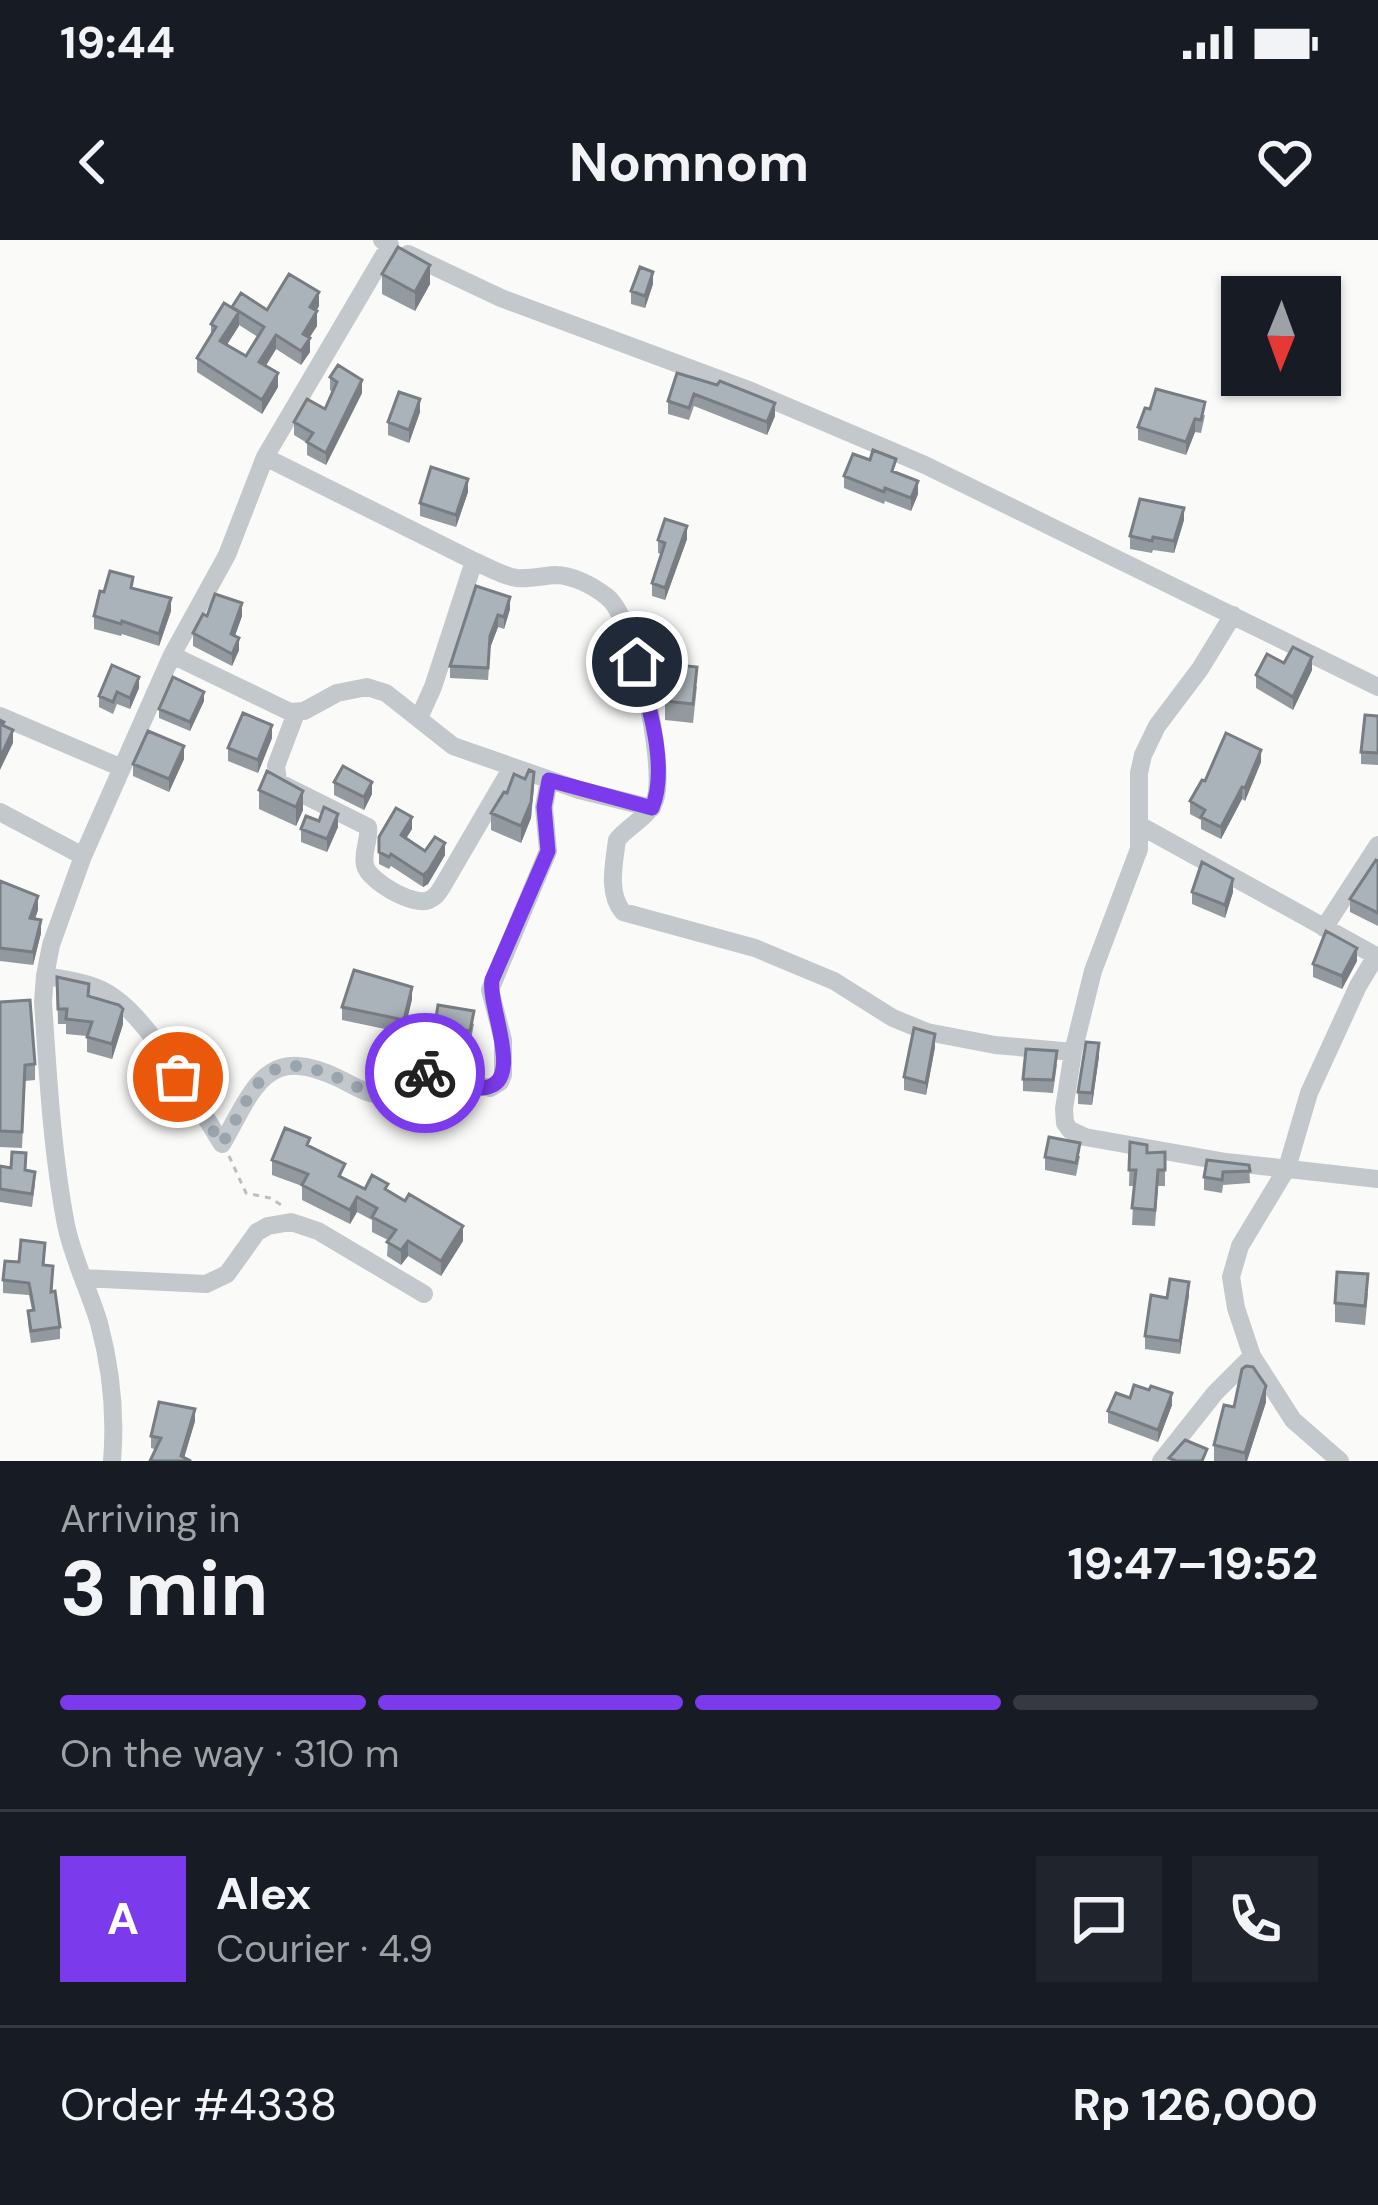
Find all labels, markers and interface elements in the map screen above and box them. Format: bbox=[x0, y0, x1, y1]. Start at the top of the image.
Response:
text: 19:44 bbox=[60, 13, 175, 72]
text: Nomnom bbox=[569, 127, 809, 198]
icon: back bbox=[60, 129, 126, 195]
icon: heart bbox=[1252, 129, 1318, 195]
north arrow bbox=[1221, 276, 1341, 396]
map controls bbox=[1221, 276, 1341, 396]
pin bbox=[586, 611, 688, 713]
icon: home bbox=[604, 629, 670, 695]
courier bbox=[365, 1013, 485, 1133]
pin bbox=[127, 1026, 229, 1128]
icon: bike bbox=[392, 1040, 458, 1106]
icon: bag bbox=[145, 1044, 211, 1110]
text: Arriving in bbox=[60, 1493, 240, 1544]
text: 19:47–19:52 bbox=[1067, 1534, 1318, 1593]
text: 3 min bbox=[60, 1538, 268, 1639]
text: On the way · 310 m bbox=[60, 1728, 399, 1779]
button: chat bbox=[1036, 1856, 1162, 1982]
button: phone bbox=[1192, 1856, 1318, 1982]
text: Alex bbox=[216, 1864, 311, 1923]
text: A bbox=[107, 1889, 139, 1948]
text: Courier · 4.9 bbox=[216, 1923, 433, 1974]
text: Order #4338 bbox=[60, 2075, 337, 2134]
text: Rp 126,000 bbox=[1073, 2075, 1318, 2134]

